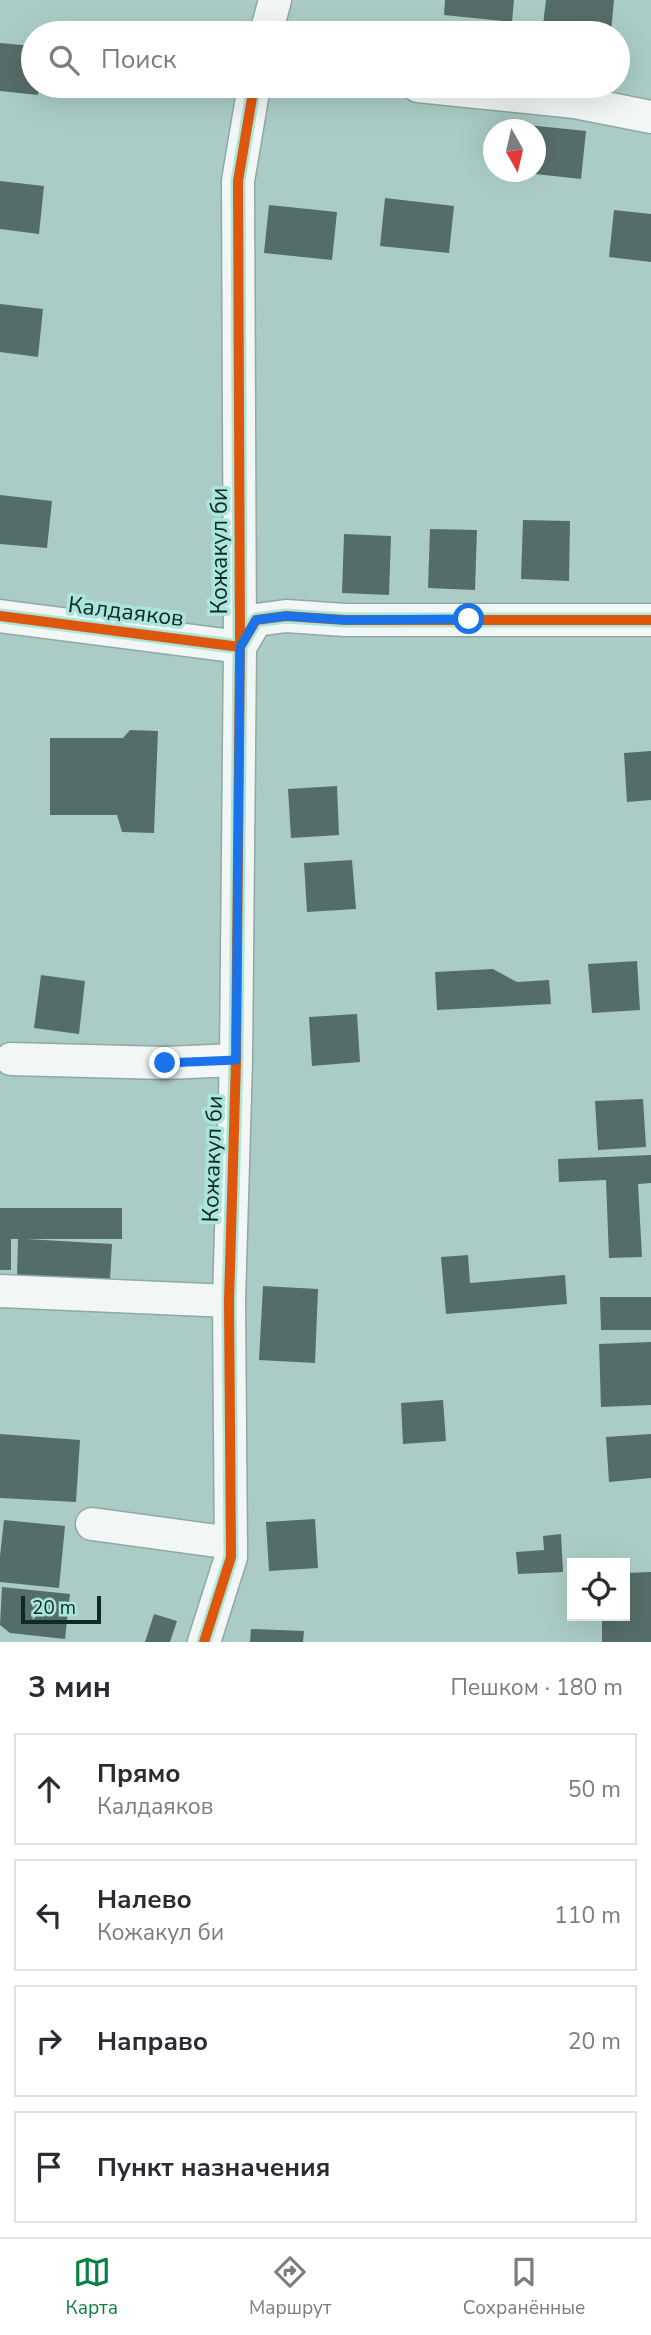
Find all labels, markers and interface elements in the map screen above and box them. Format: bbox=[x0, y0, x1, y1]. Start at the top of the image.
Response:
search box bbox=[21, 21, 630, 98]
icon: search bbox=[45, 41, 83, 79]
text: Поиск bbox=[101, 42, 177, 77]
north arrow bbox=[483, 119, 546, 182]
street label: Кожакул би bbox=[204, 487, 235, 615]
street label: Калдаяков bbox=[66, 589, 186, 634]
route start bbox=[453, 603, 484, 634]
route end bbox=[149, 1047, 180, 1078]
street label: Кожакул би bbox=[195, 1095, 230, 1223]
map controls bbox=[567, 1558, 630, 1621]
button: locate bbox=[567, 1558, 630, 1621]
scale bar bbox=[21, 1593, 102, 1625]
text: 20 m bbox=[32, 1595, 76, 1621]
text: 3 мин bbox=[28, 1667, 111, 1708]
text: Пешком · 180 m bbox=[450, 1672, 623, 1703]
text: Прямо bbox=[97, 1756, 181, 1791]
icon: ahead bbox=[30, 1770, 68, 1808]
text: 50 m bbox=[568, 1774, 621, 1805]
text: Калдаяков bbox=[97, 1791, 213, 1822]
text: Налево bbox=[97, 1882, 192, 1917]
icon: left bbox=[30, 1896, 68, 1934]
text: 110 m bbox=[554, 1900, 621, 1931]
text: Кожакул би bbox=[97, 1917, 224, 1948]
icon: right bbox=[30, 2022, 68, 2060]
text: Направо bbox=[97, 2024, 208, 2059]
text: 20 m bbox=[568, 2026, 621, 2057]
icon: arrive bbox=[30, 2148, 68, 2186]
text: Пункт назначения bbox=[97, 2150, 330, 2185]
tab: Карта bbox=[66, 2253, 118, 2321]
tab: Маршрут bbox=[249, 2253, 332, 2321]
tab: Сохранённые bbox=[463, 2253, 585, 2321]

